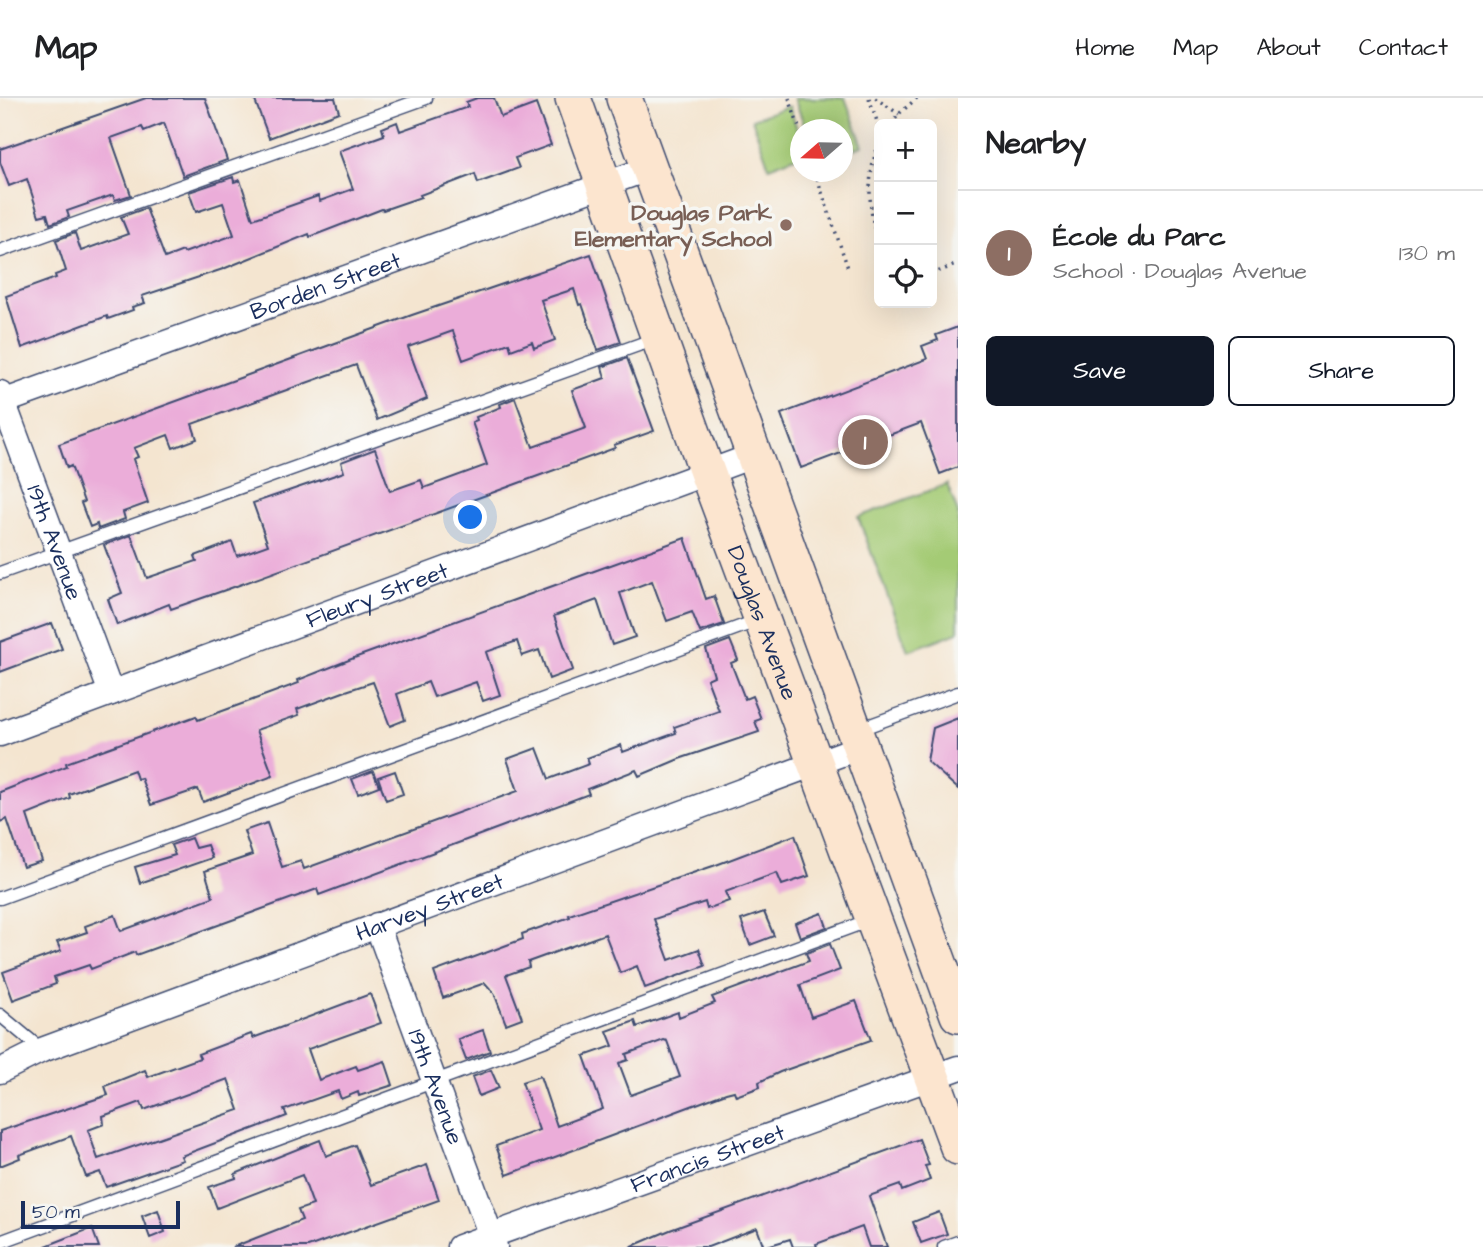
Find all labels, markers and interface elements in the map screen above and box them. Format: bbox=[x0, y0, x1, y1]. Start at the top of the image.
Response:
text: Map bbox=[35, 25, 97, 71]
text: Home bbox=[1075, 31, 1135, 65]
text: Map bbox=[1173, 31, 1218, 65]
text: About bbox=[1256, 31, 1321, 65]
text: Contact bbox=[1359, 31, 1448, 65]
north arrow bbox=[790, 119, 853, 182]
map controls bbox=[874, 119, 937, 308]
button: + bbox=[874, 119, 937, 182]
text: Nearby bbox=[986, 123, 1086, 165]
button: − bbox=[874, 182, 937, 245]
place label: Douglas Park Elementary School bbox=[575, 197, 773, 257]
marker: Douglas Park Elementary School bbox=[778, 217, 794, 233]
text: École du Parc bbox=[1053, 219, 1226, 255]
text: 1 bbox=[1008, 237, 1010, 269]
text: 130 m bbox=[1399, 237, 1455, 269]
street label: Borden Street bbox=[246, 244, 406, 328]
button: locate bbox=[874, 245, 937, 308]
text: School · Douglas Avenue bbox=[1053, 255, 1307, 287]
button: Save bbox=[986, 336, 1214, 406]
button: Share bbox=[1228, 336, 1455, 406]
pin: 1 bbox=[842, 416, 888, 468]
street label: 19th Avenue bbox=[18, 480, 90, 605]
your location bbox=[453, 500, 487, 534]
street label: Douglas Avenue bbox=[719, 541, 805, 705]
street label: Fleury Street bbox=[302, 554, 454, 636]
street label: Harvey Street bbox=[351, 865, 509, 949]
street label: 19th Avenue bbox=[399, 1025, 471, 1149]
street label: Francis Street bbox=[626, 1116, 790, 1201]
scale bar bbox=[21, 1198, 180, 1230]
text: 50 m bbox=[32, 1199, 80, 1226]

